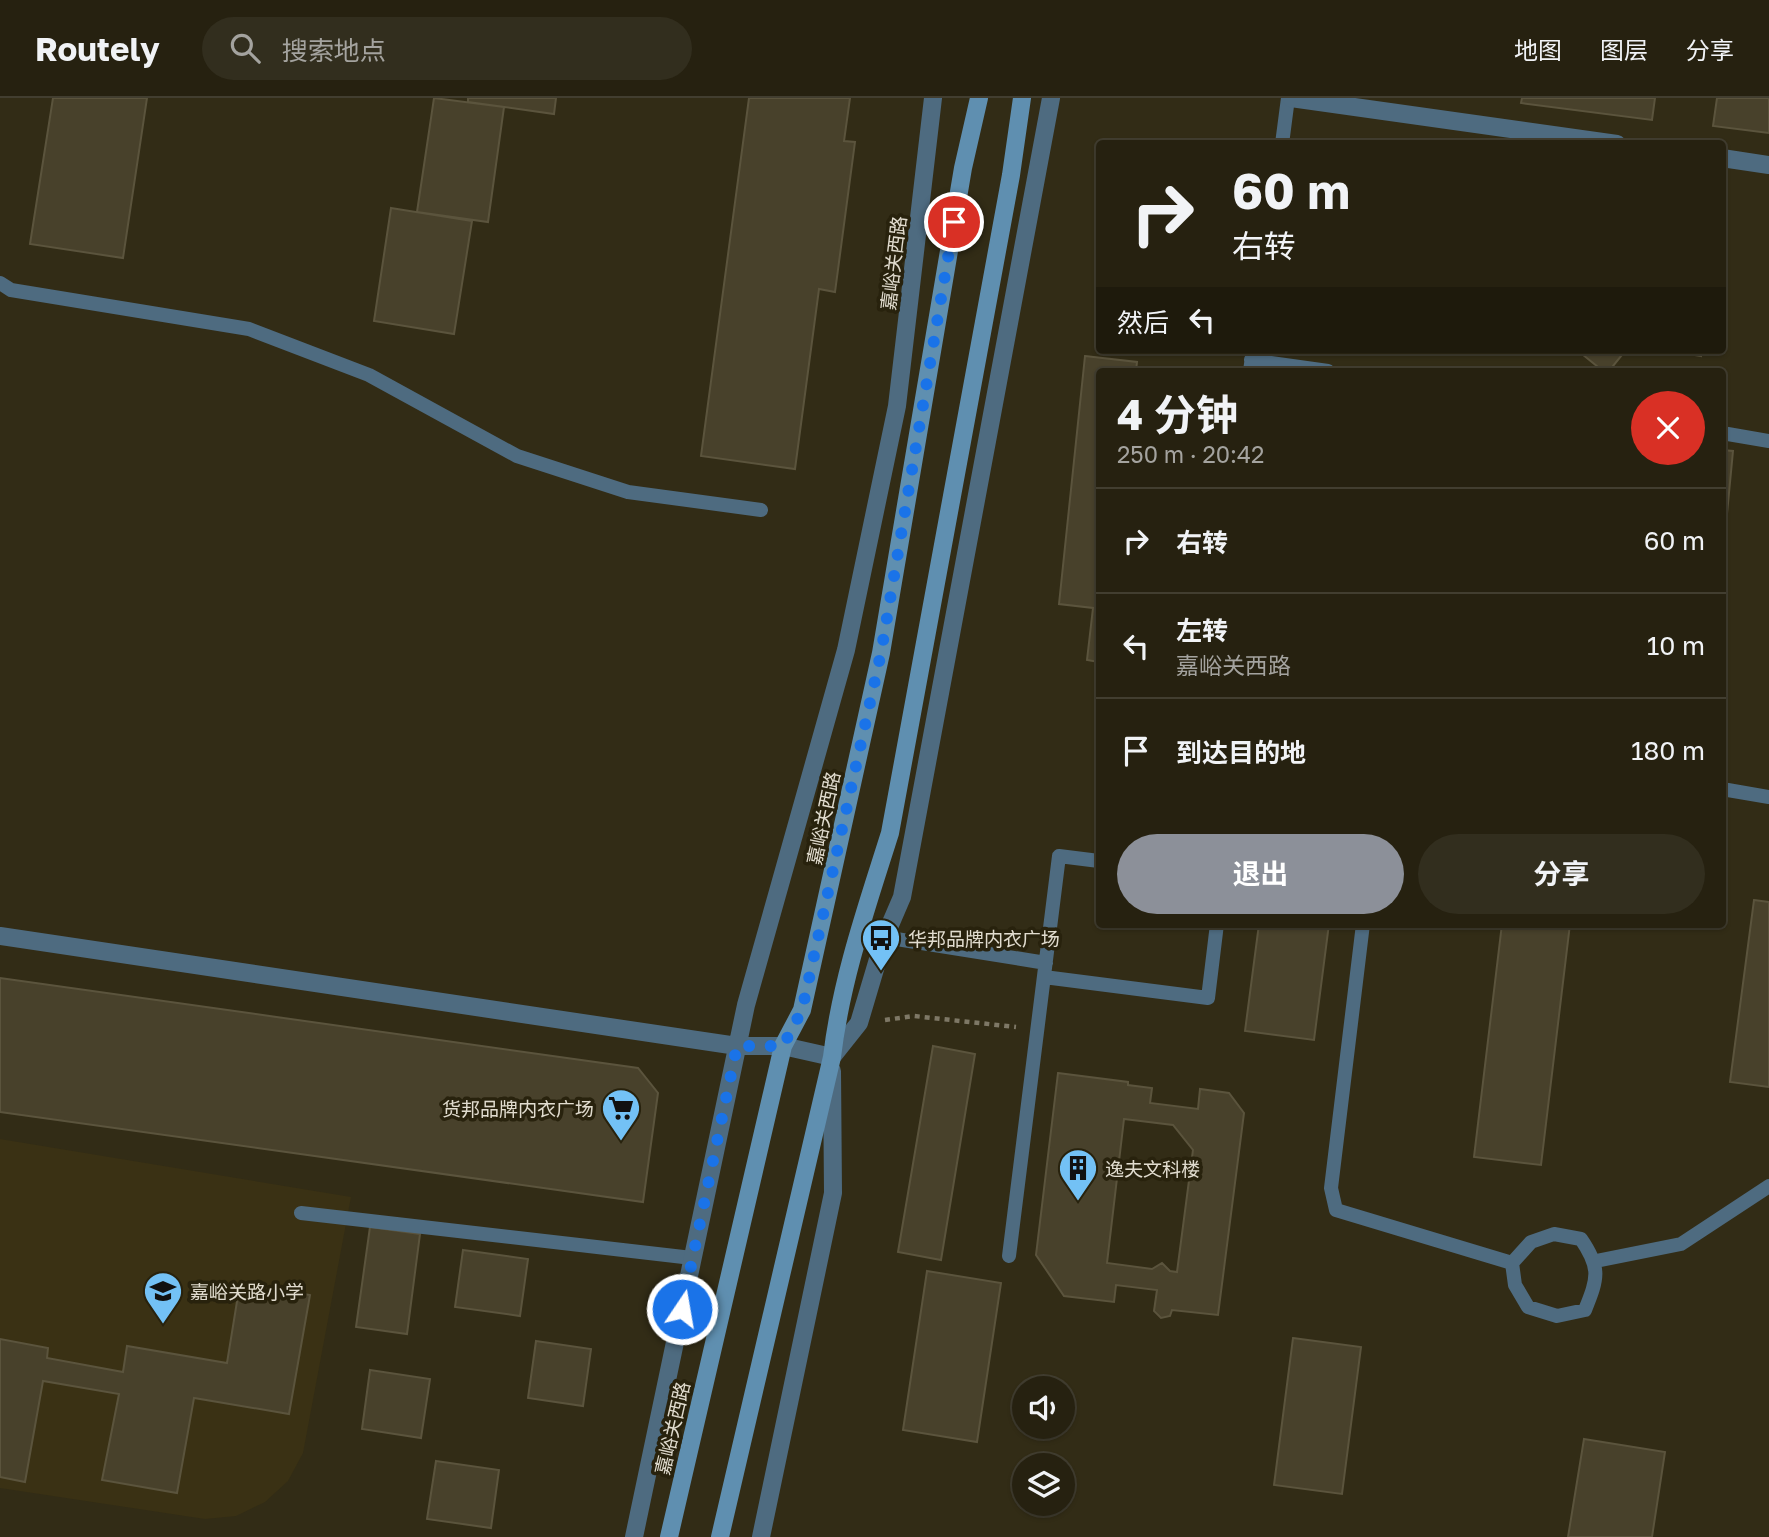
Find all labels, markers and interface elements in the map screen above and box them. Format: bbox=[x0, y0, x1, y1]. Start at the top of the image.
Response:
search box bbox=[202, 17, 692, 80]
text: Routely bbox=[35, 29, 160, 68]
icon: search bbox=[226, 29, 264, 67]
text: 搜索地点 bbox=[282, 35, 386, 66]
text: 地图 bbox=[1514, 35, 1562, 64]
text: 图层 bbox=[1600, 35, 1648, 64]
text: 分享 bbox=[1686, 35, 1734, 64]
text: 60 m bbox=[1232, 161, 1350, 220]
icon: right bbox=[1117, 168, 1208, 259]
pin bbox=[924, 192, 984, 252]
icon: arrive bbox=[935, 203, 973, 241]
street label: 嘉峪关西路 bbox=[876, 214, 910, 312]
text: 右转 bbox=[1232, 227, 1296, 265]
icon: left bbox=[1183, 301, 1221, 339]
text: 然后 bbox=[1117, 307, 1169, 338]
text: 4 分钟 bbox=[1117, 389, 1238, 439]
button: close bbox=[1631, 391, 1705, 465]
text: 250 m · 20:42 bbox=[1117, 440, 1264, 468]
icon: right bbox=[1117, 522, 1155, 560]
text: 60 m bbox=[1644, 525, 1705, 556]
text: 右转 bbox=[1176, 527, 1228, 558]
text: 左转 bbox=[1176, 615, 1228, 646]
icon: left bbox=[1117, 627, 1155, 665]
text: 10 m bbox=[1647, 630, 1705, 661]
text: 嘉峪关西路 bbox=[1176, 651, 1291, 679]
icon: arrive bbox=[1117, 732, 1155, 770]
text: 180 m bbox=[1631, 735, 1705, 766]
text: 到达目的地 bbox=[1176, 737, 1306, 768]
street label: 嘉峪关西路 bbox=[802, 769, 844, 867]
button: 退出 bbox=[1117, 834, 1404, 914]
button: 分享 bbox=[1418, 834, 1705, 914]
bus stop icon: 华邦品牌内衣广场 bbox=[860, 917, 902, 972]
place label: 华邦品牌内衣广场 bbox=[908, 927, 1060, 950]
supermarket icon: 货邦品牌内衣广场 bbox=[600, 1087, 642, 1142]
place label: 货邦品牌内衣广场 bbox=[442, 1097, 594, 1120]
building icon: 逸夫文科楼 bbox=[1057, 1147, 1099, 1202]
place label: 逸夫文科楼 bbox=[1105, 1157, 1200, 1180]
school or university icon: 嘉峪关路小学 bbox=[142, 1270, 184, 1325]
position arrow bbox=[645, 1272, 719, 1346]
place label: 嘉峪关路小学 bbox=[190, 1280, 304, 1303]
map controls bbox=[1012, 1376, 1075, 1516]
button: sound bbox=[1012, 1376, 1075, 1439]
street label: 嘉峪关西路 bbox=[650, 1379, 694, 1477]
button: layers bbox=[1012, 1453, 1075, 1516]

